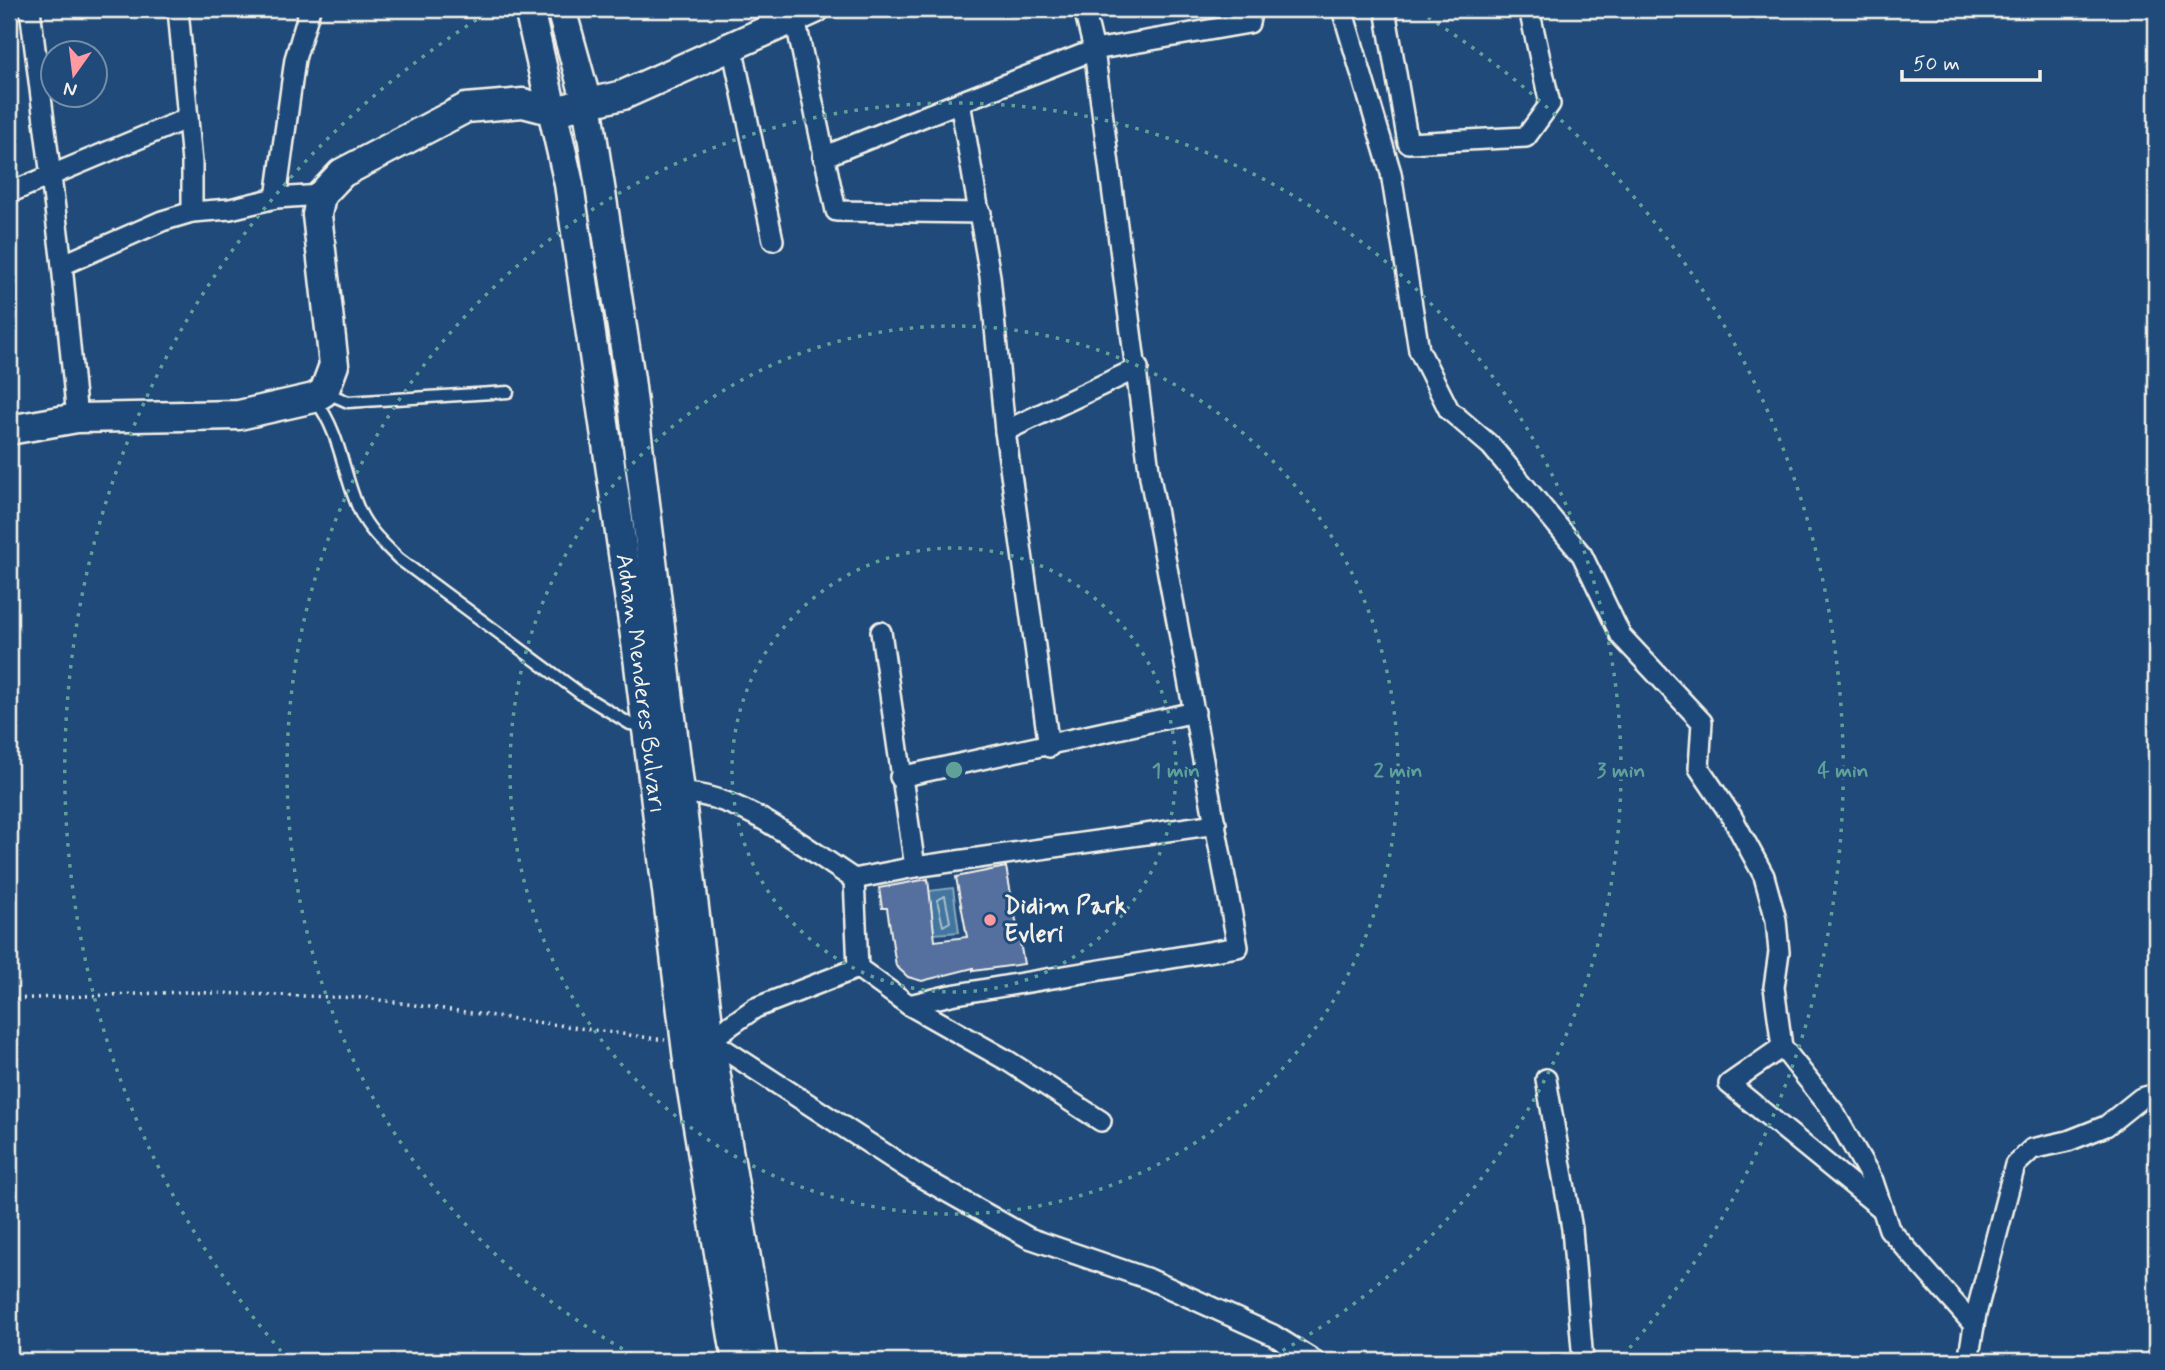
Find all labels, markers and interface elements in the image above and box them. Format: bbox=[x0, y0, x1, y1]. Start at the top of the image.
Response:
north arrow bbox=[38, 38, 108, 108]
scale bar bbox=[1902, 38, 2041, 82]
text: 50 m bbox=[1913, 50, 1960, 78]
text: N bbox=[61, 75, 79, 103]
street label: Adnan Menderes Bulvarı bbox=[608, 551, 673, 815]
text: 1 min bbox=[1152, 757, 1200, 785]
text: 2 min bbox=[1373, 757, 1423, 785]
text: 3 min bbox=[1597, 757, 1645, 785]
text: 4 min bbox=[1817, 757, 1869, 785]
centre of rings bbox=[942, 758, 966, 782]
place label: Didim Park Evleri bbox=[1004, 891, 1127, 950]
marker: Didim Park Evleri bbox=[982, 912, 998, 928]

